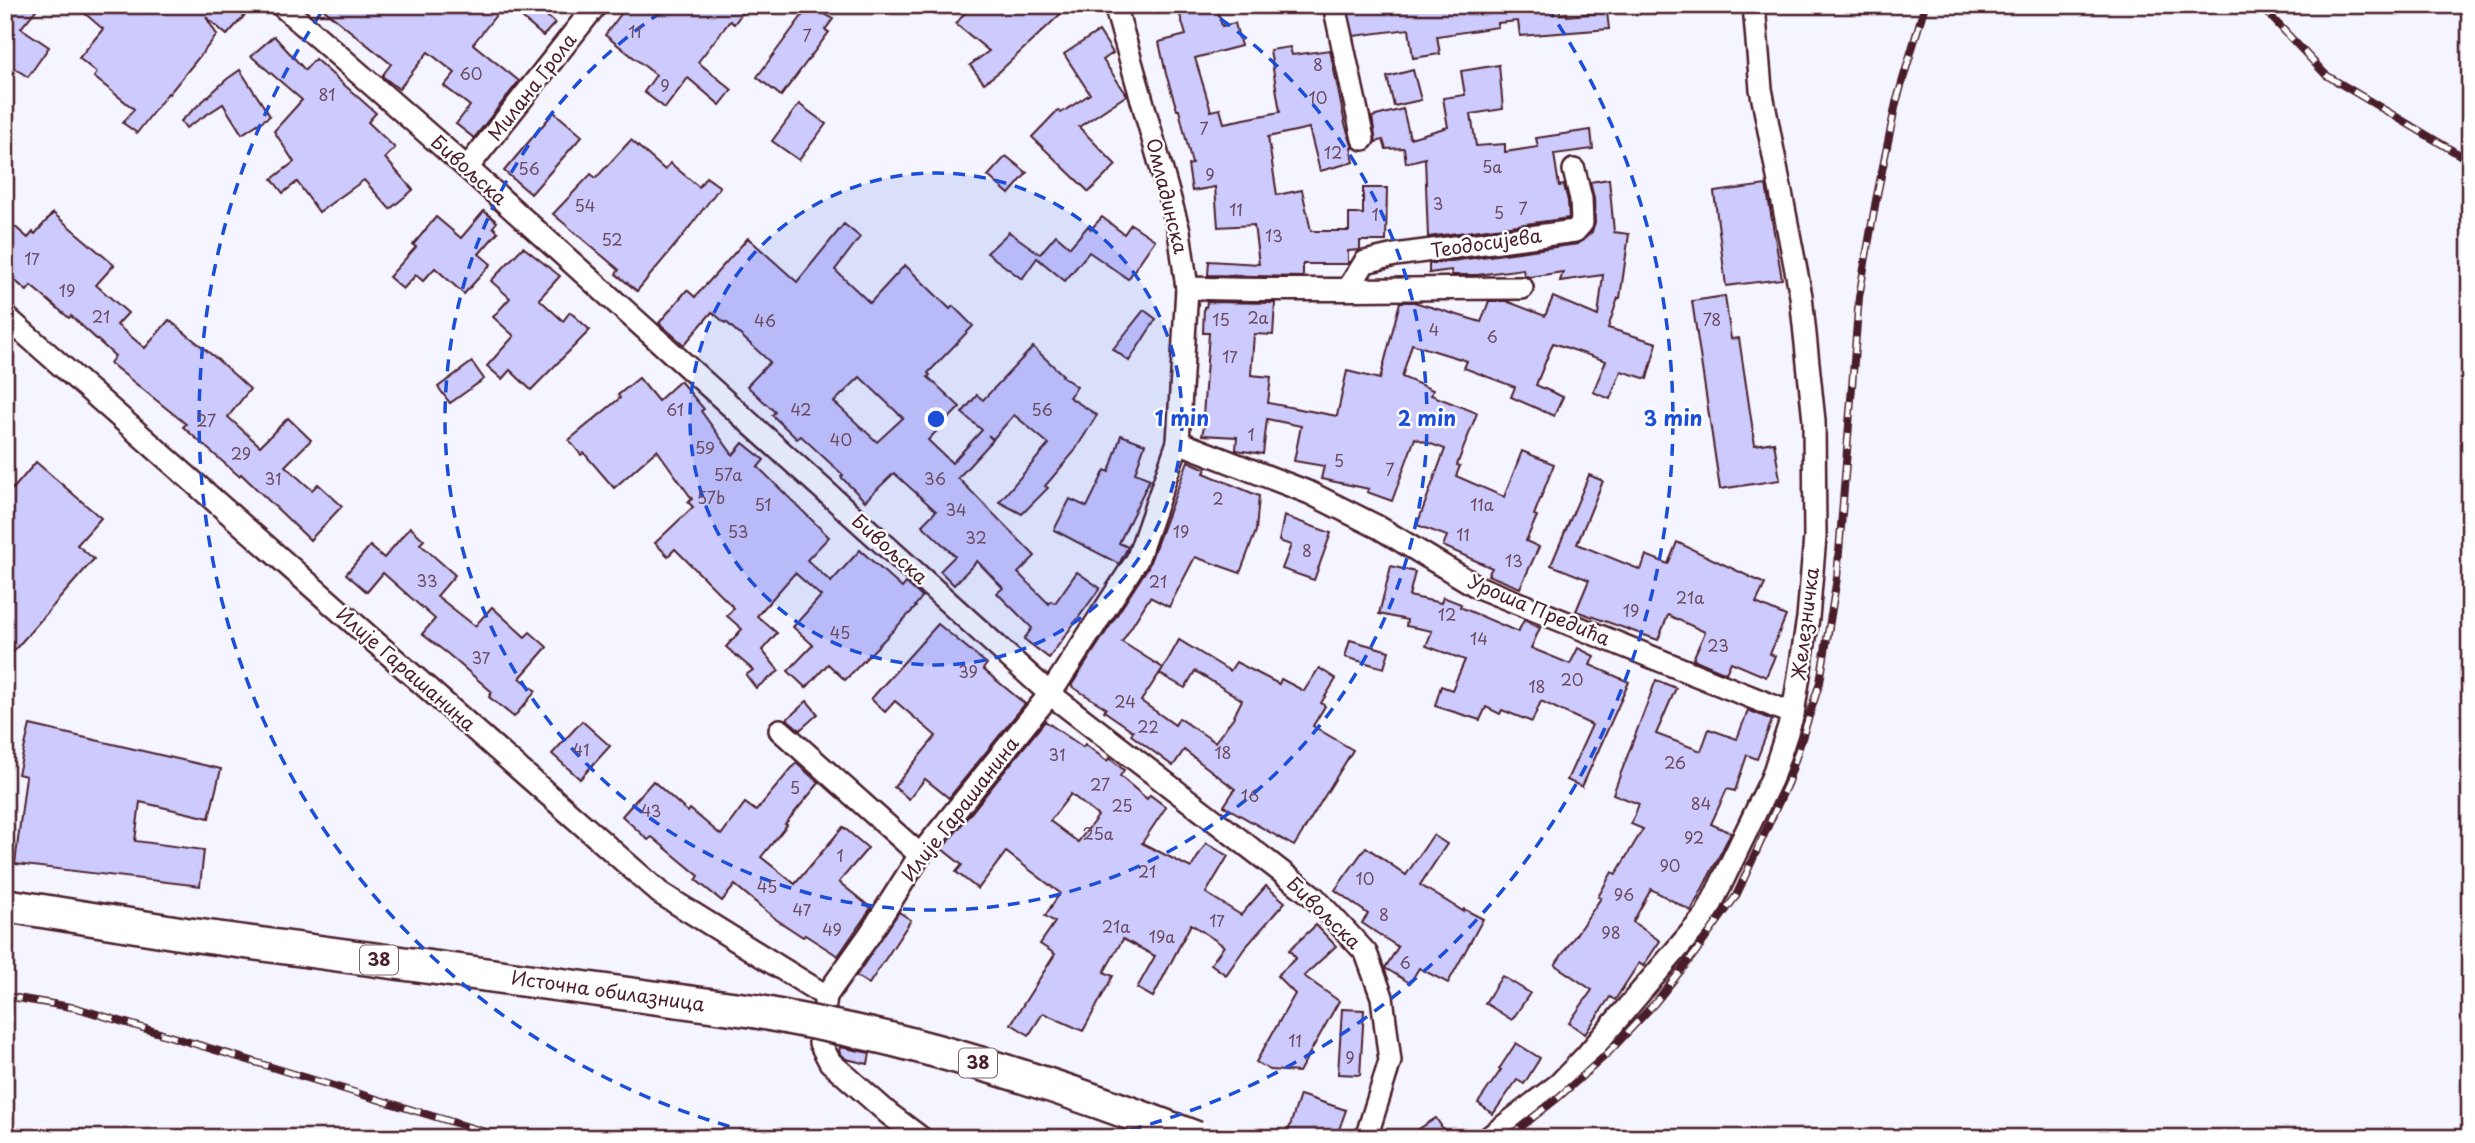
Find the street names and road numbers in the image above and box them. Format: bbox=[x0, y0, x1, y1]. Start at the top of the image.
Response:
street label: Милана Грола bbox=[480, 26, 582, 146]
street label: Бивољска bbox=[426, 128, 514, 211]
street label: Омладинска bbox=[1140, 135, 1196, 257]
street label: Теодосијева bbox=[1429, 220, 1543, 264]
street label: Бивољска bbox=[847, 507, 935, 590]
street label: Железничка bbox=[1783, 566, 1825, 682]
street label: Уроша Предића bbox=[1464, 567, 1615, 652]
street label: Илије Гарашанина bbox=[331, 600, 483, 737]
street label: Илије Гарашанина bbox=[894, 730, 1025, 887]
street label: Бивољска bbox=[1281, 870, 1368, 955]
road number: 38 bbox=[360, 945, 398, 974]
street label: Источна обилазница bbox=[510, 963, 707, 1017]
road number: 38 bbox=[959, 1048, 997, 1078]

